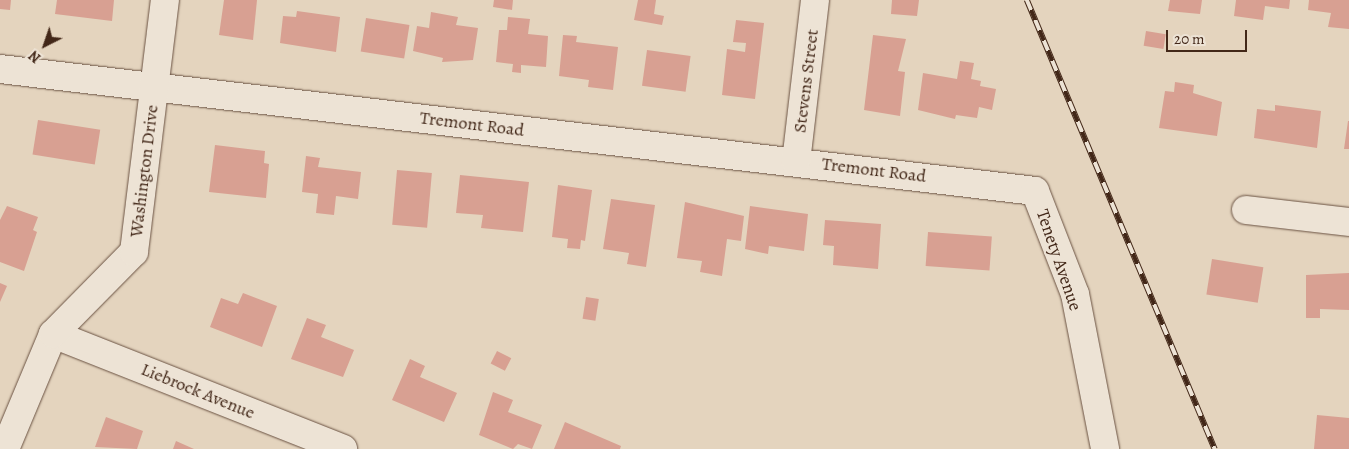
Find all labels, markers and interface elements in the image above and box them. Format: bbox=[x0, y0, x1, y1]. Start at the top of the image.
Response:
north arrow bbox=[20, 20, 70, 70]
scale bar bbox=[1169, 20, 1250, 52]
street label: Stevens Street bbox=[789, 28, 823, 134]
text: 20 m bbox=[1174, 29, 1205, 49]
text: N bbox=[25, 46, 45, 67]
street label: Washington Drive bbox=[125, 104, 163, 238]
street label: Tremont Road bbox=[419, 107, 525, 141]
street label: Tremont Road bbox=[821, 153, 927, 187]
street label: Tenety Avenue bbox=[1032, 206, 1086, 314]
street label: Liebrock Avenue bbox=[138, 358, 258, 424]

